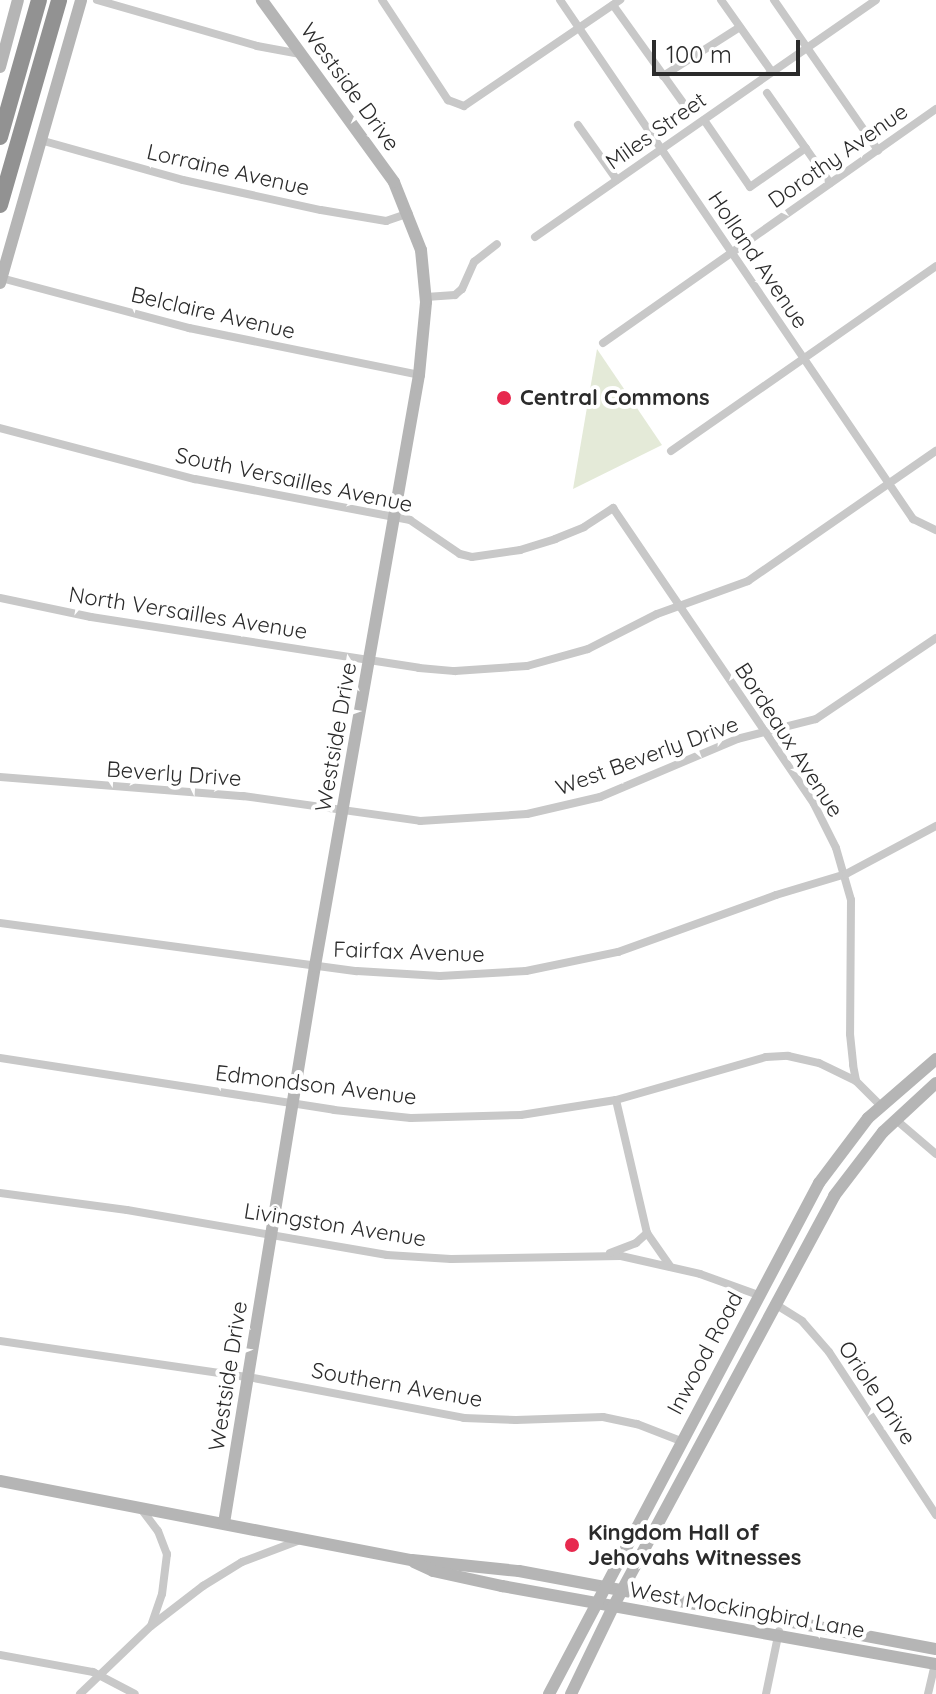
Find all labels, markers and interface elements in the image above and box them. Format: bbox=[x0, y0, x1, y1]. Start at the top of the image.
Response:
street label: Westside Drive bbox=[295, 18, 405, 156]
scale bar bbox=[656, 24, 804, 74]
text: 100 m bbox=[666, 39, 732, 69]
street label: Miles Street bbox=[601, 87, 711, 175]
street label: Dorothy Avenue bbox=[763, 98, 913, 214]
street label: Lorraine Avenue bbox=[144, 138, 312, 202]
street label: Holland Avenue bbox=[702, 186, 814, 334]
street label: Belclaire Avenue bbox=[128, 281, 298, 345]
place label: Central Commons bbox=[520, 385, 710, 411]
marker: Central Commons bbox=[495, 389, 513, 407]
street label: South Versailles Avenue bbox=[173, 442, 415, 518]
street label: North Versailles Avenue bbox=[67, 581, 309, 645]
street label: Bordeaux Avenue bbox=[729, 658, 849, 822]
street label: Westside Drive bbox=[310, 660, 362, 814]
street label: West Beverly Drive bbox=[552, 711, 742, 801]
street label: Beverly Drive bbox=[106, 756, 242, 792]
street label: Fairfax Avenue bbox=[333, 936, 485, 968]
street label: Edmondson Avenue bbox=[214, 1060, 418, 1110]
street label: Livingston Avenue bbox=[242, 1198, 428, 1252]
street label: Inwood Road bbox=[662, 1287, 748, 1419]
street label: Westside Drive bbox=[203, 1299, 253, 1453]
street label: Oriole Drive bbox=[833, 1336, 921, 1450]
street label: Southern Avenue bbox=[310, 1357, 484, 1413]
place label: Kingdom Hall of Jehovahs Witnesses bbox=[588, 1519, 801, 1570]
marker: Kingdom Hall of Jehovahs Witnesses bbox=[563, 1536, 581, 1554]
street label: West Mockingbird Lane bbox=[627, 1576, 867, 1644]

